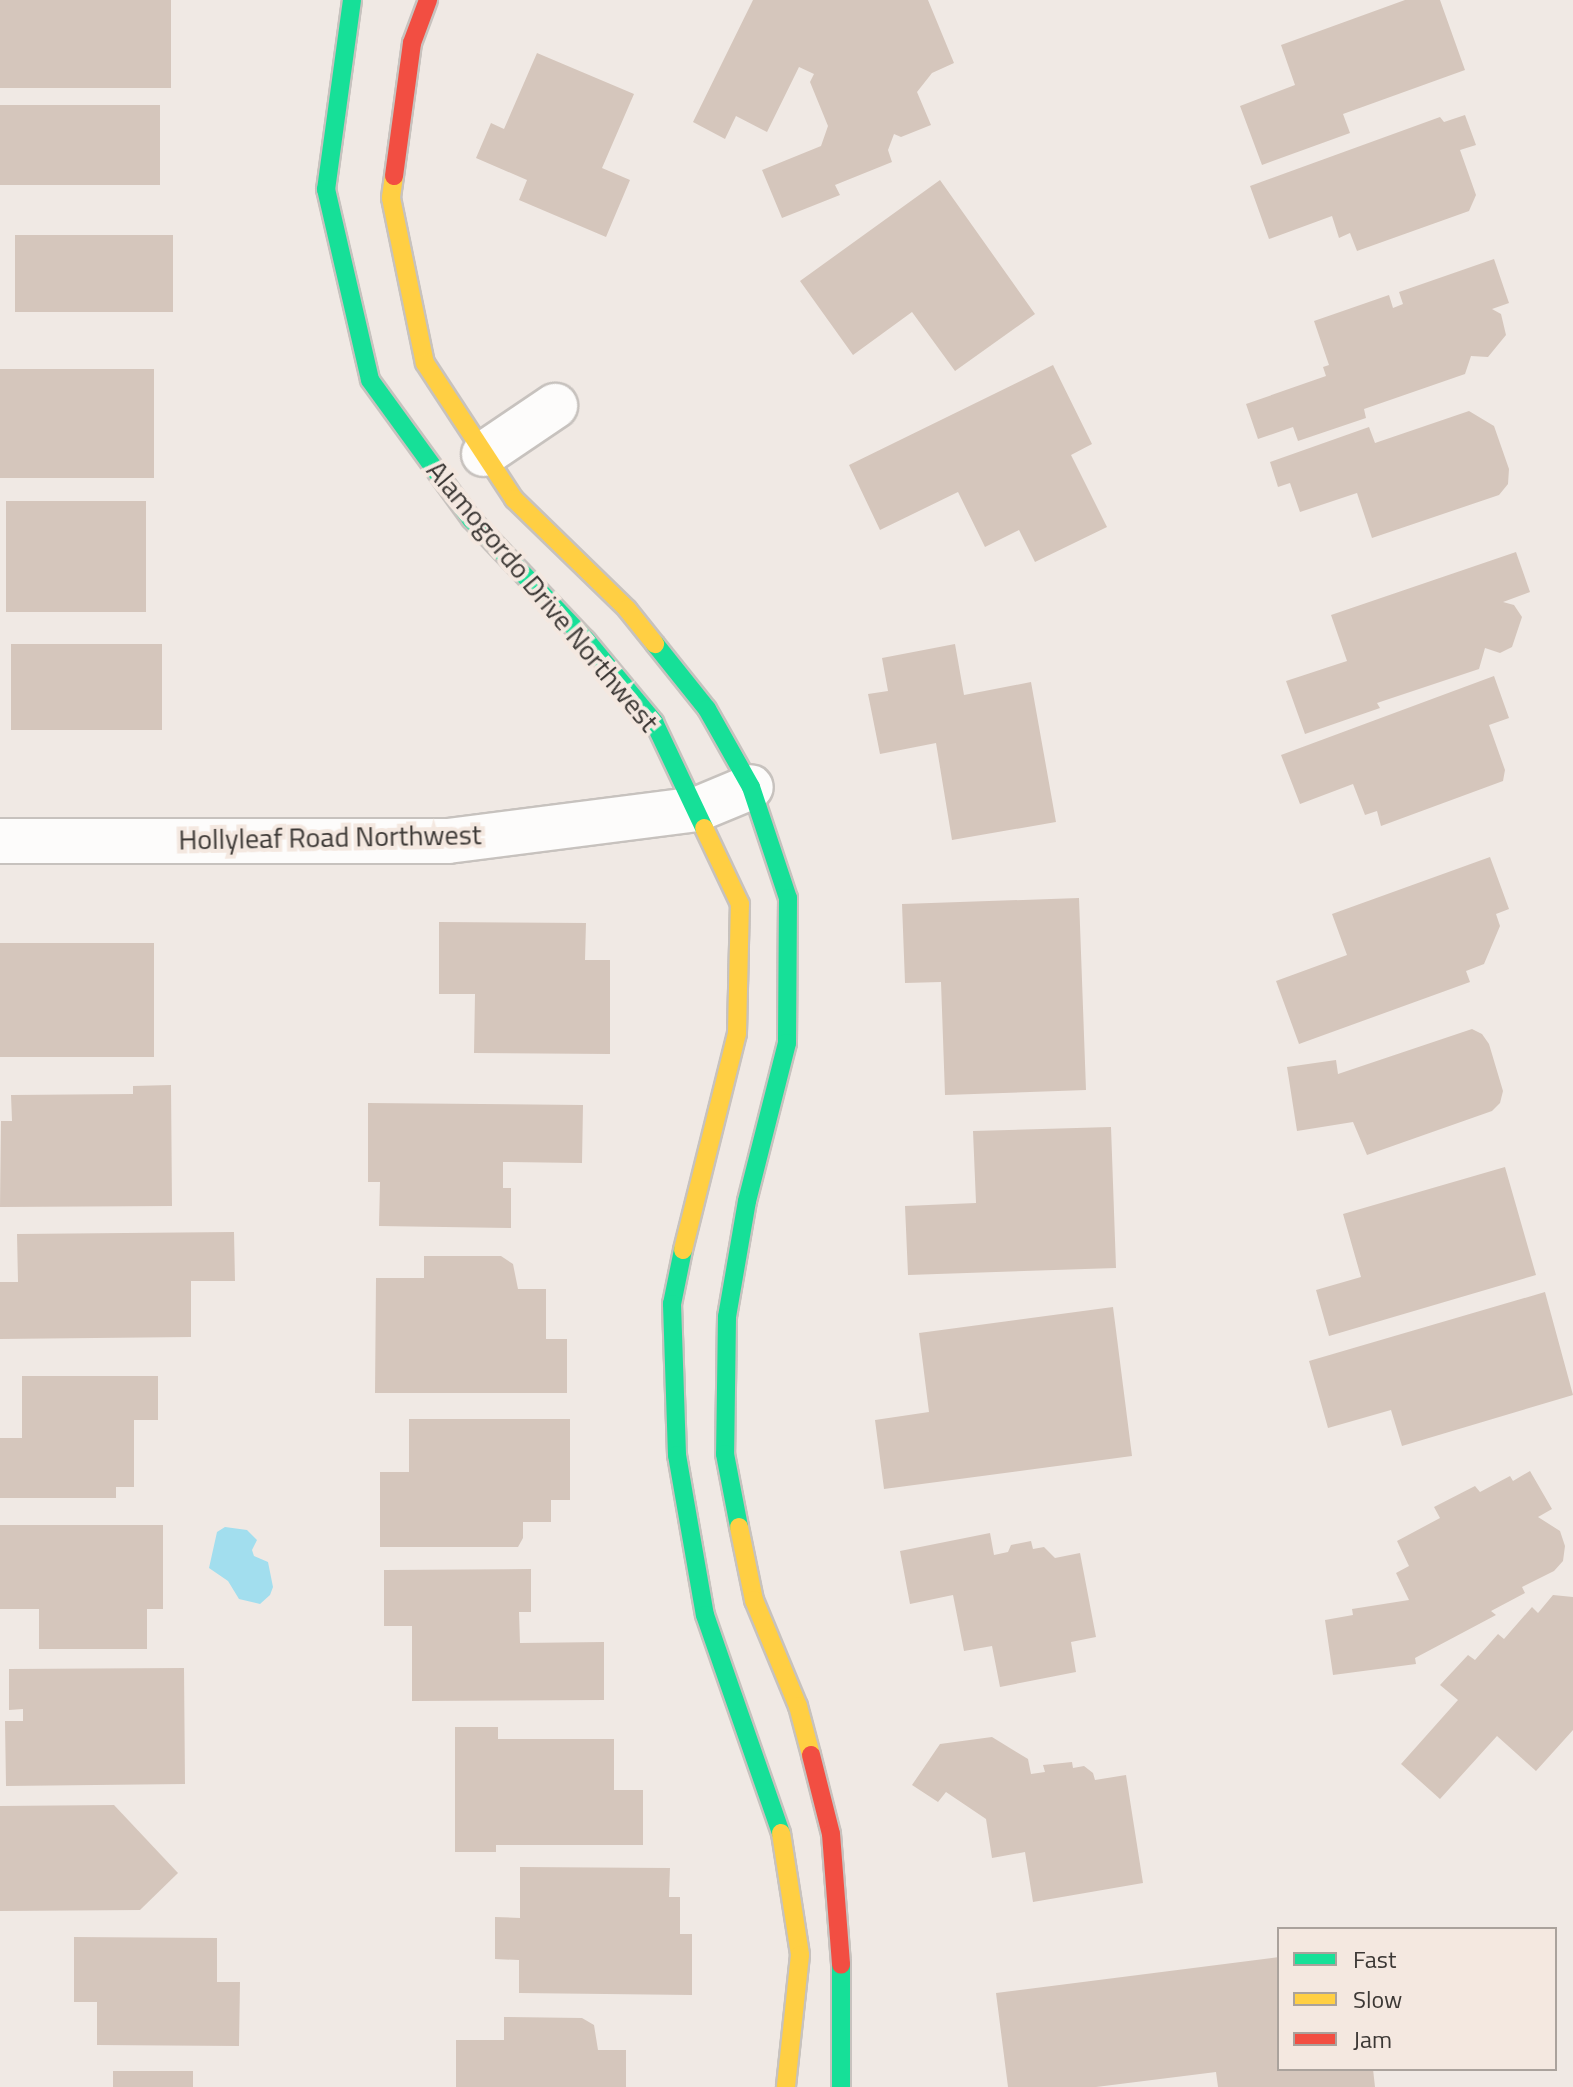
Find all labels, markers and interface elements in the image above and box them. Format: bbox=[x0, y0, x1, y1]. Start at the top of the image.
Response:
street label: Alamogordo Drive Northwest bbox=[420, 454, 666, 738]
street label: Hollyleaf Road Northwest bbox=[178, 818, 482, 856]
legend bbox=[1277, 1927, 1557, 2071]
text: Fast bbox=[1353, 1941, 1396, 1977]
text: Slow bbox=[1353, 1981, 1402, 2017]
text: Jam bbox=[1353, 2021, 1392, 2057]

